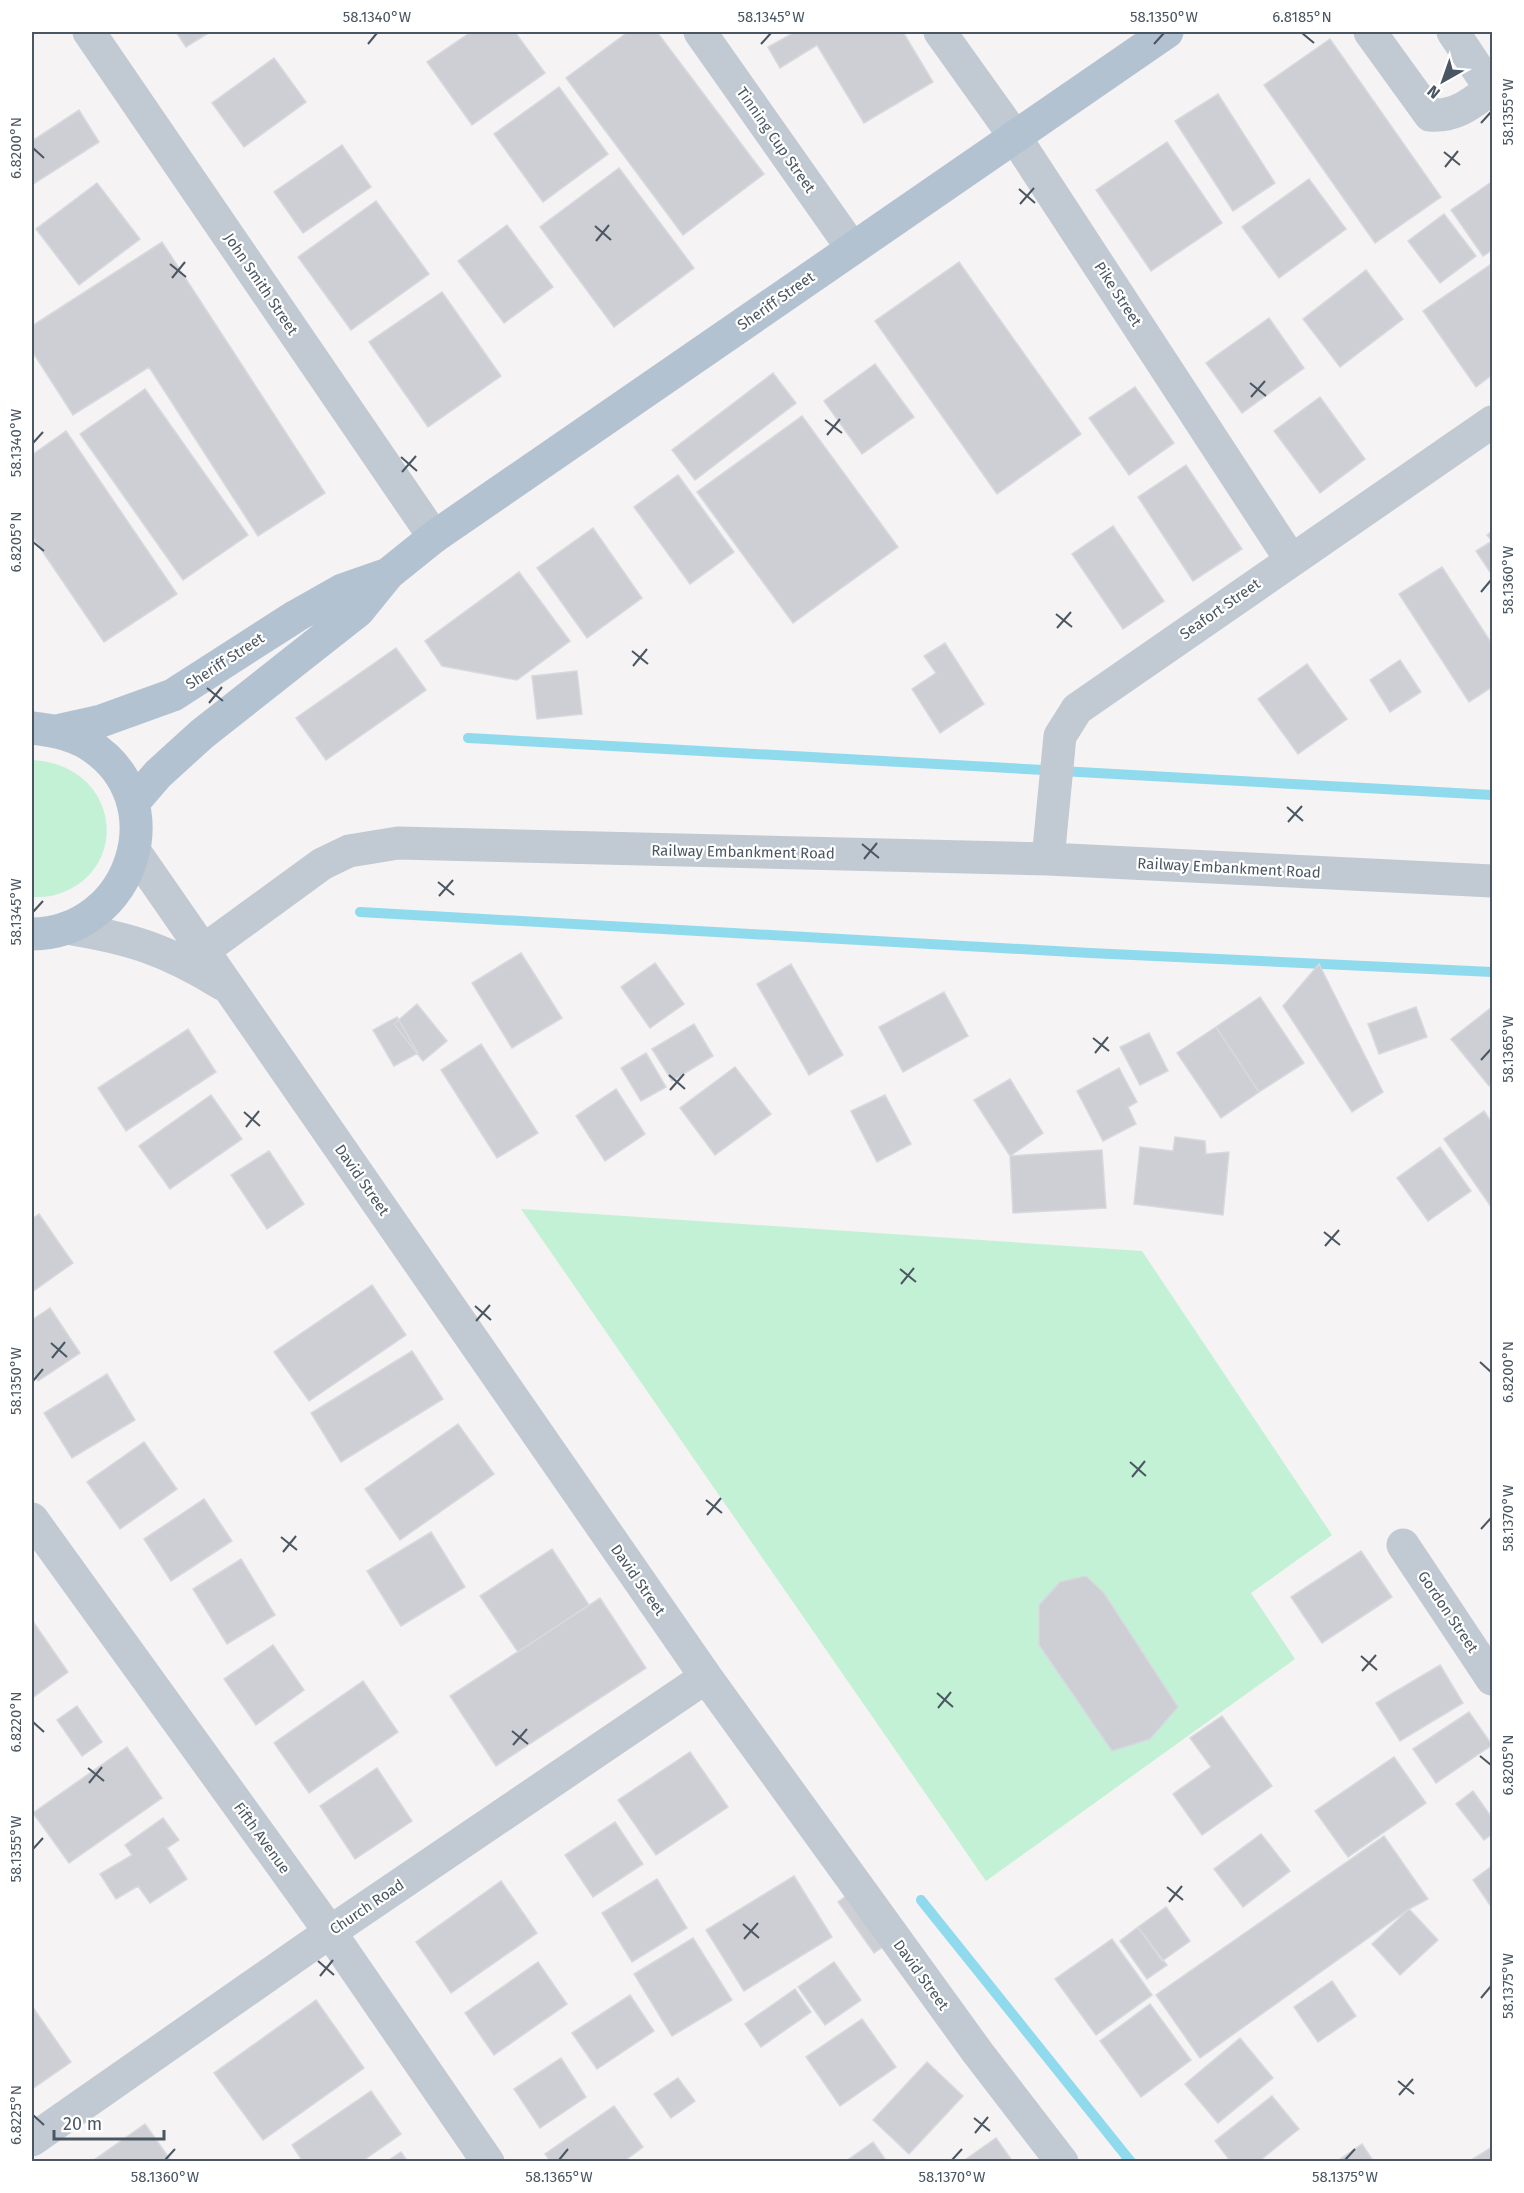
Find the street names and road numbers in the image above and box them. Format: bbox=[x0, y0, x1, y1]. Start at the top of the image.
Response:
street label: Tinning Cup Street bbox=[733, 84, 820, 197]
street label: John Smith Street bbox=[220, 230, 302, 339]
street label: Pike Street bbox=[1090, 258, 1146, 330]
street label: Sheriff Street bbox=[734, 268, 818, 334]
street label: Seafort Street bbox=[1176, 574, 1264, 643]
street label: Sheriff Street bbox=[182, 629, 268, 693]
street label: Railway Embankment Road bbox=[651, 841, 835, 863]
street label: Railway Embankment Road bbox=[1137, 854, 1321, 882]
street label: David Street bbox=[331, 1141, 393, 1220]
street label: David Street bbox=[607, 1541, 669, 1620]
street label: Gordon Street bbox=[1414, 1568, 1482, 1657]
street label: Fifth Avenue bbox=[230, 1799, 294, 1877]
street label: Church Road bbox=[326, 1876, 408, 1938]
street label: David Street bbox=[889, 1936, 953, 2014]

